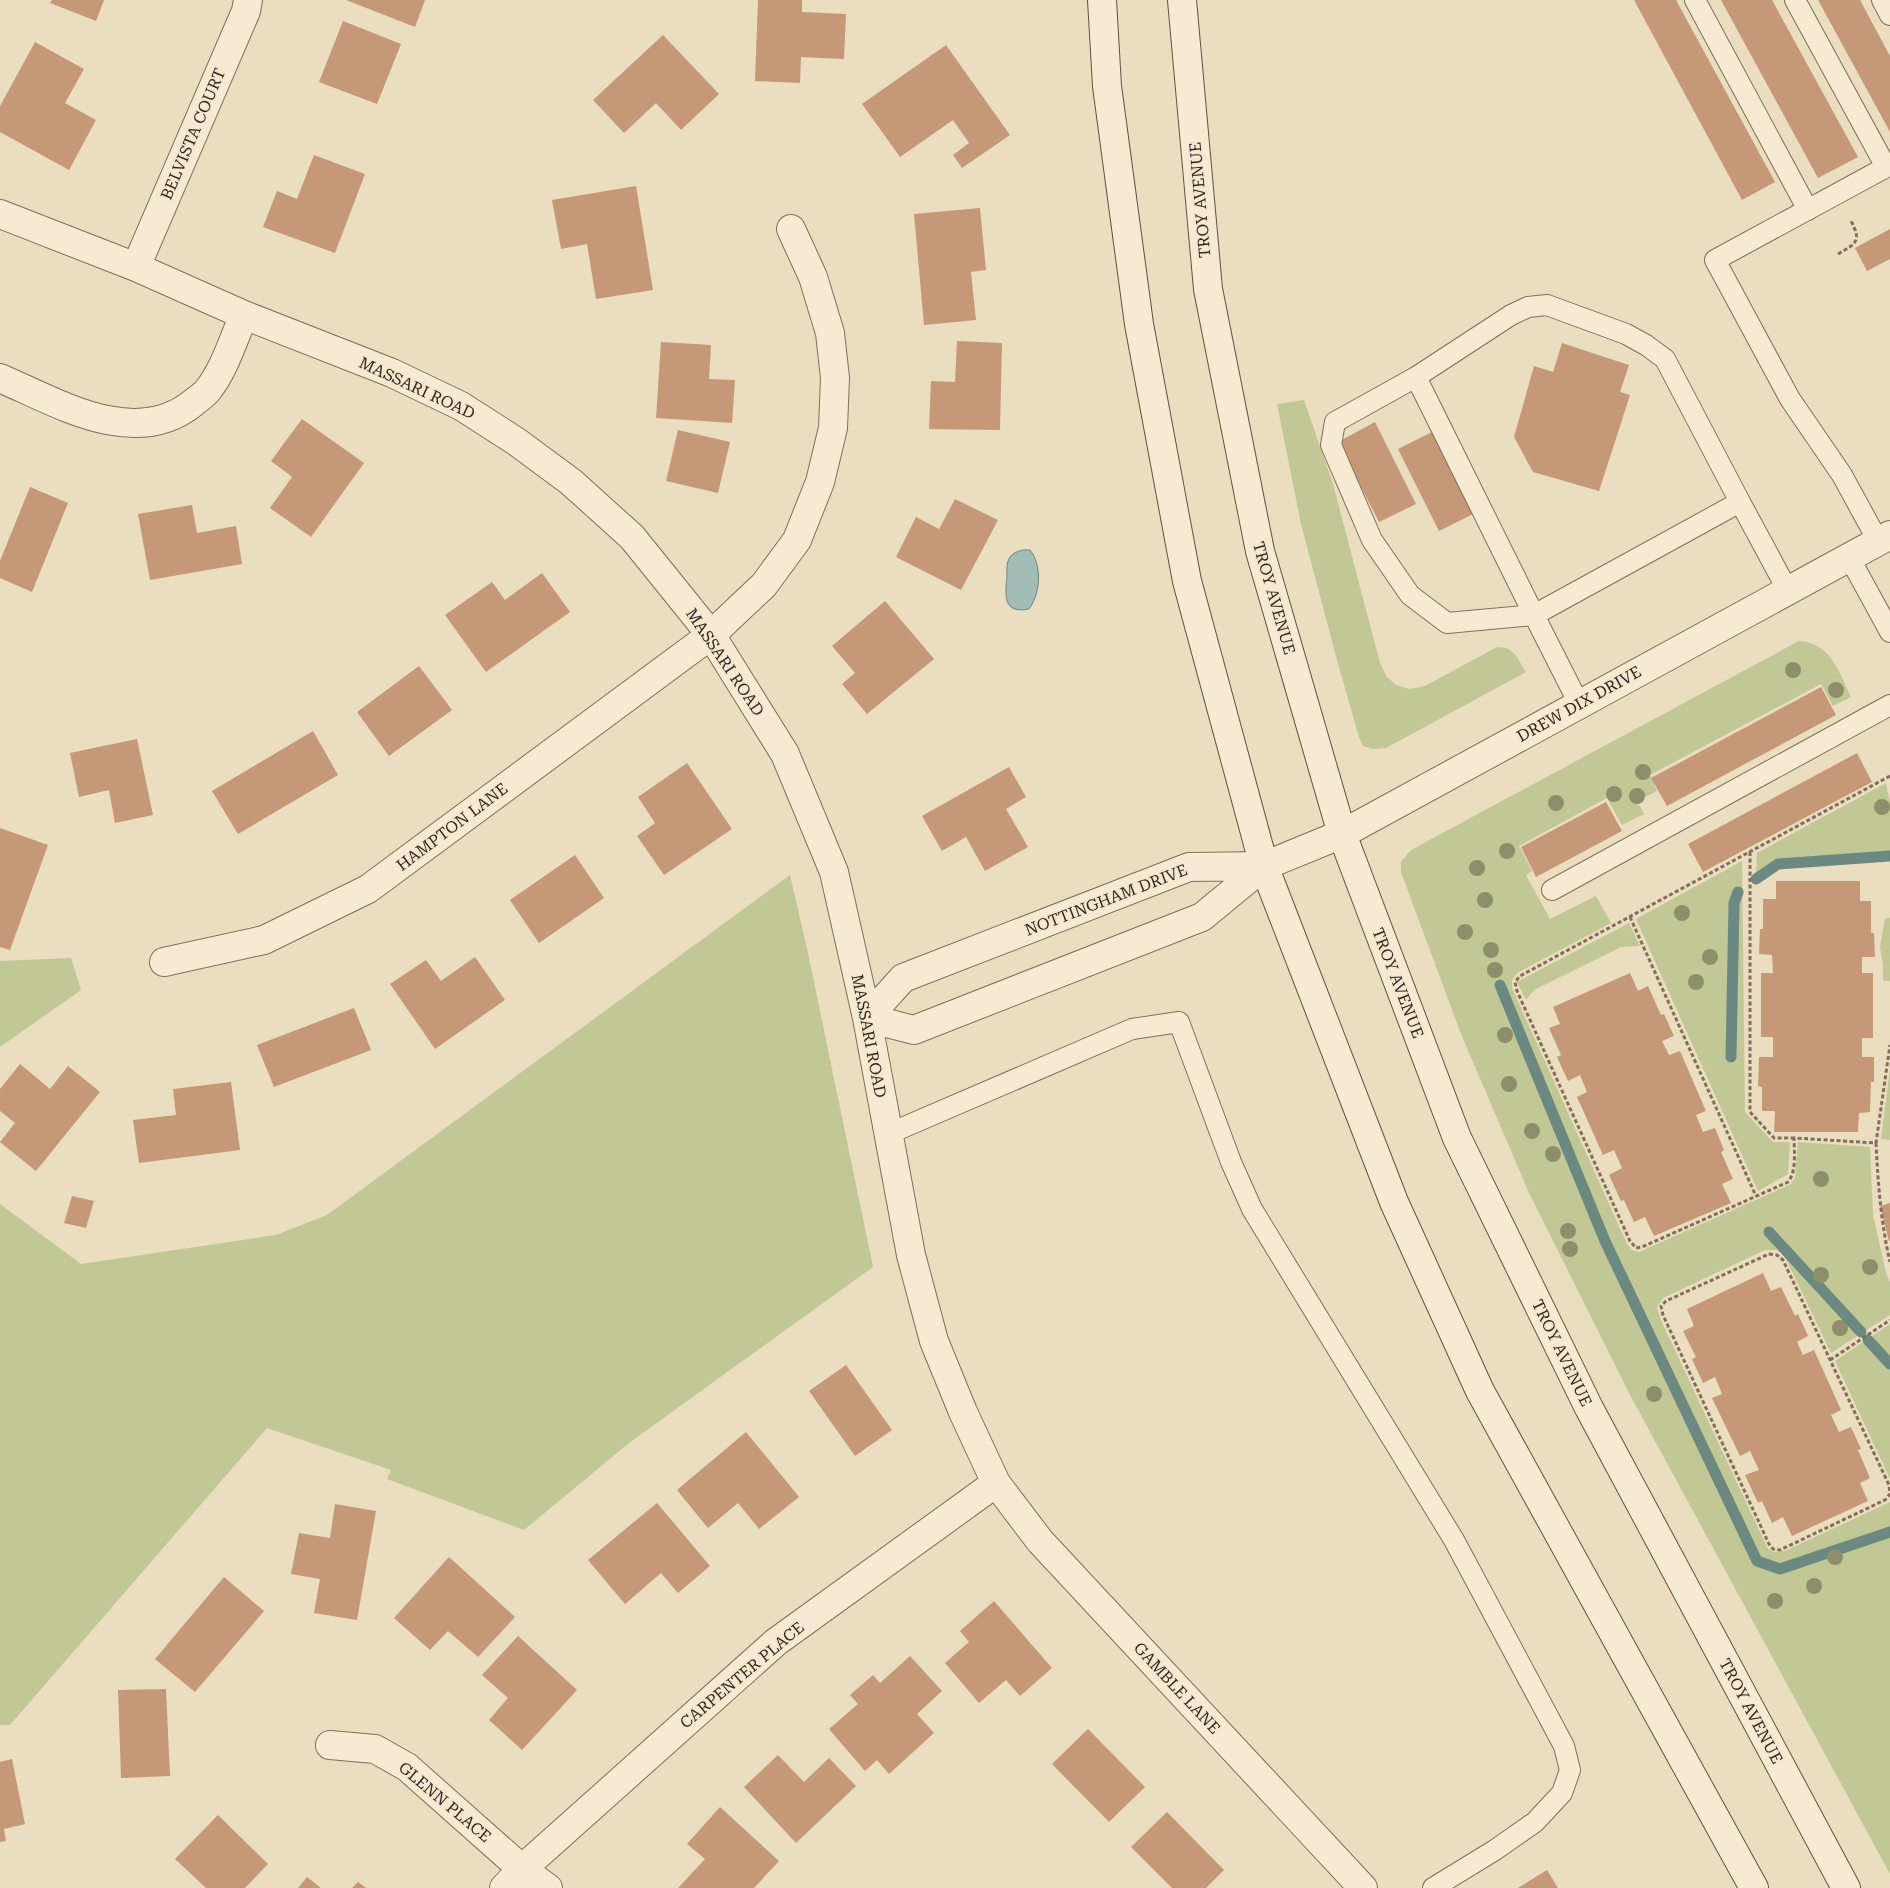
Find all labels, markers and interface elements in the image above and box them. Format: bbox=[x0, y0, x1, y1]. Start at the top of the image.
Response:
street label: BELVISTA COURT bbox=[157, 65, 229, 203]
street label: TROY AVENUE bbox=[1185, 141, 1215, 259]
street label: MASSARI ROAD bbox=[356, 353, 478, 423]
street label: TROY AVENUE bbox=[1249, 539, 1299, 657]
street label: MASSARI ROAD bbox=[682, 605, 768, 719]
street label: DREW DIX DRIVE bbox=[1514, 662, 1644, 746]
street label: HAMPTON LANE bbox=[393, 779, 511, 875]
street label: NOTTINGHAM DRIVE bbox=[1022, 860, 1190, 940]
street label: TROY AVENUE bbox=[1368, 925, 1428, 1041]
street label: MASSARI ROAD bbox=[848, 973, 890, 1099]
street label: TROY AVENUE bbox=[1528, 1296, 1596, 1410]
street label: CARPENTER PLACE bbox=[676, 1618, 808, 1732]
street label: GAMBLE LANE bbox=[1130, 1638, 1224, 1738]
street label: TROY AVENUE bbox=[1715, 1655, 1787, 1767]
street label: GLENN PLACE bbox=[395, 1758, 495, 1846]

